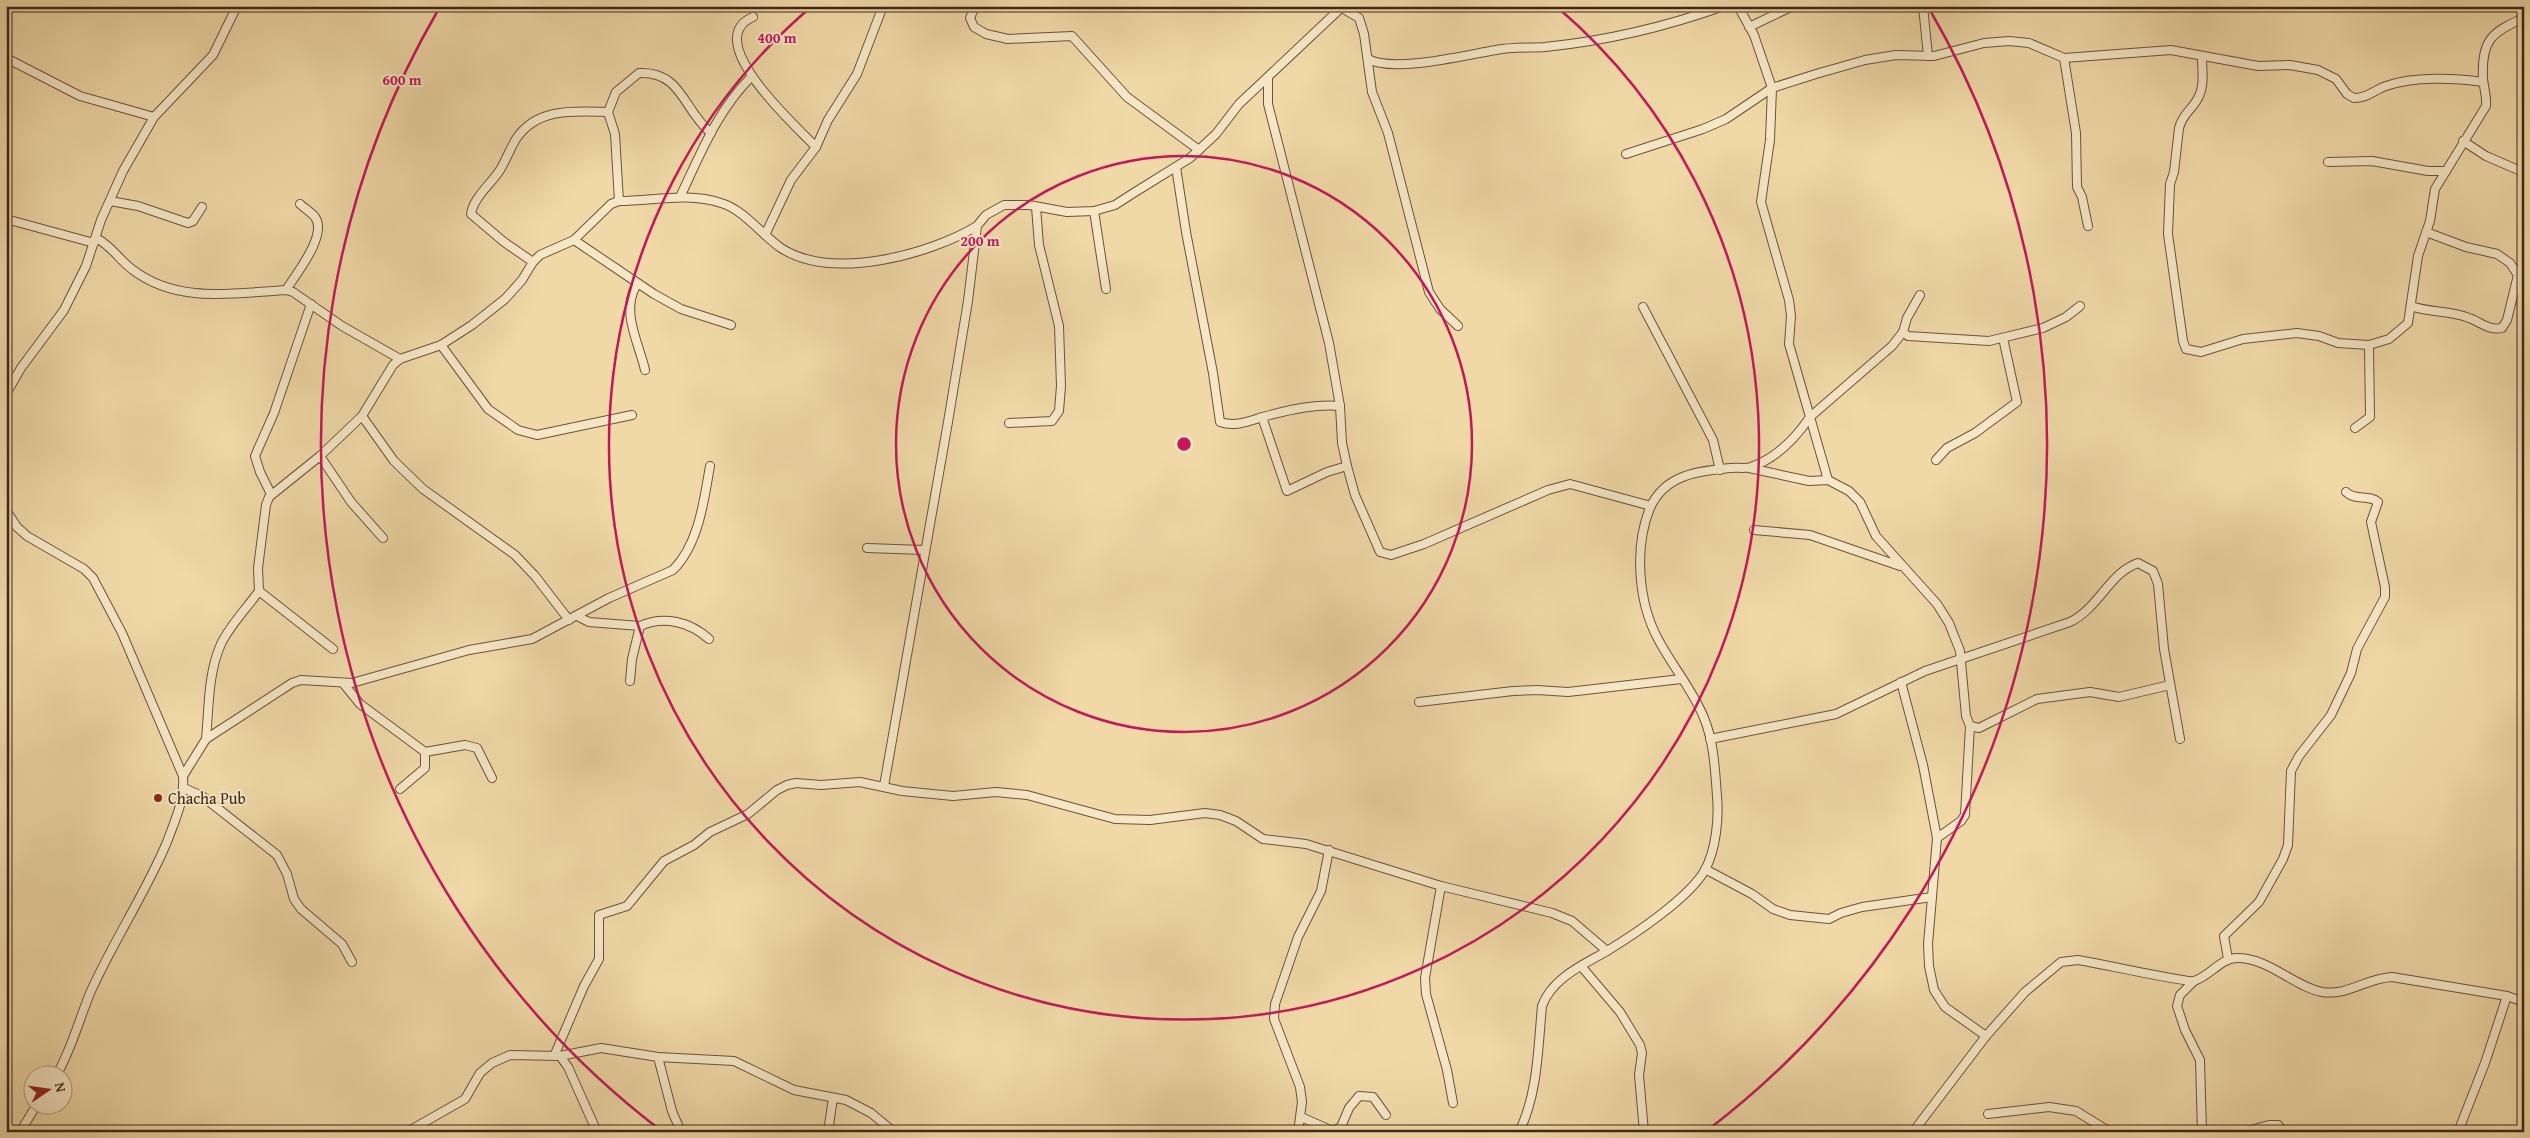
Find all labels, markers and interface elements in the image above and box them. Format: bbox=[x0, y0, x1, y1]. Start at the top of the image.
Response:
text: 400 m bbox=[757, 27, 797, 48]
text: 600 m bbox=[382, 69, 422, 90]
text: 200 m bbox=[960, 230, 1000, 251]
centre of rings bbox=[1175, 435, 1193, 453]
place label: Chacha Pub bbox=[168, 786, 246, 810]
marker: Chacha Pub bbox=[152, 792, 164, 804]
north arrow bbox=[22, 1066, 72, 1116]
text: N bbox=[50, 1080, 72, 1095]

